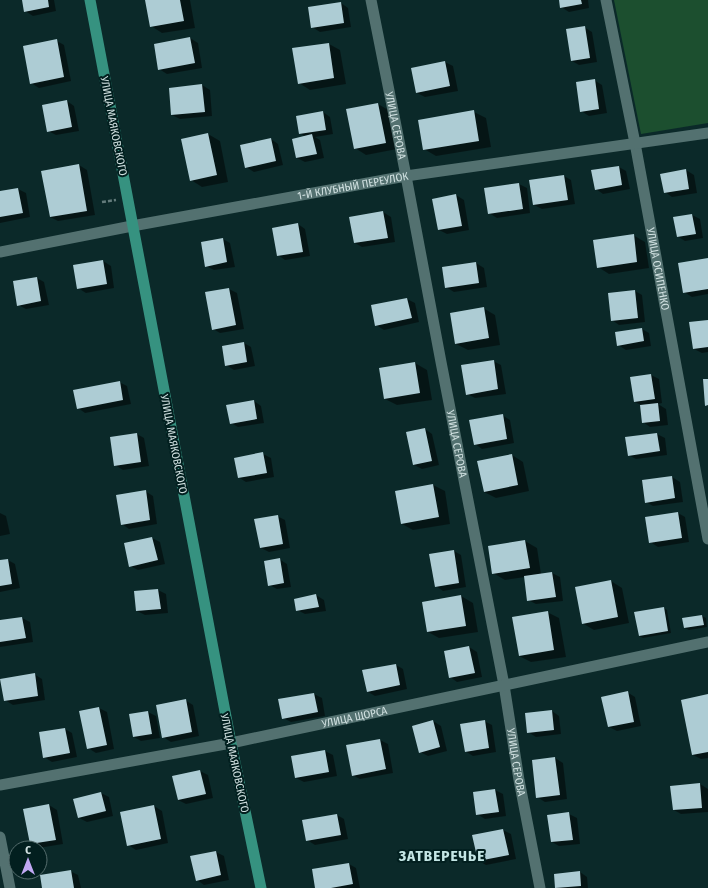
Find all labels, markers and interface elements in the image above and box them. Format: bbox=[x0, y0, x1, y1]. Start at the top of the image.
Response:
street label: УЛИЦА МАЯКОВСКОГО bbox=[97, 74, 130, 177]
street label: УЛИЦА СЕРОВА bbox=[382, 90, 409, 161]
street label: 1-Й КЛУБНЫЙ ПЕРЕУЛОК bbox=[296, 170, 409, 203]
street label: УЛИЦА ОСИПЕНКО bbox=[644, 226, 672, 311]
street label: УЛИЦА МАЯКОВСКОГО bbox=[157, 392, 190, 495]
street label: УЛИЦА СЕРОВА bbox=[443, 408, 469, 479]
street label: УЛИЦА ЩОРСА bbox=[320, 704, 389, 731]
street label: УЛИЦА МАЯКОВСКОГО bbox=[217, 711, 251, 814]
street label: УЛИЦА СЕРОВА bbox=[504, 726, 528, 798]
north arrow bbox=[8, 840, 48, 880]
text: С bbox=[25, 844, 31, 857]
district label: ЗАТВЕРЕЧЬЕ bbox=[398, 847, 485, 865]

